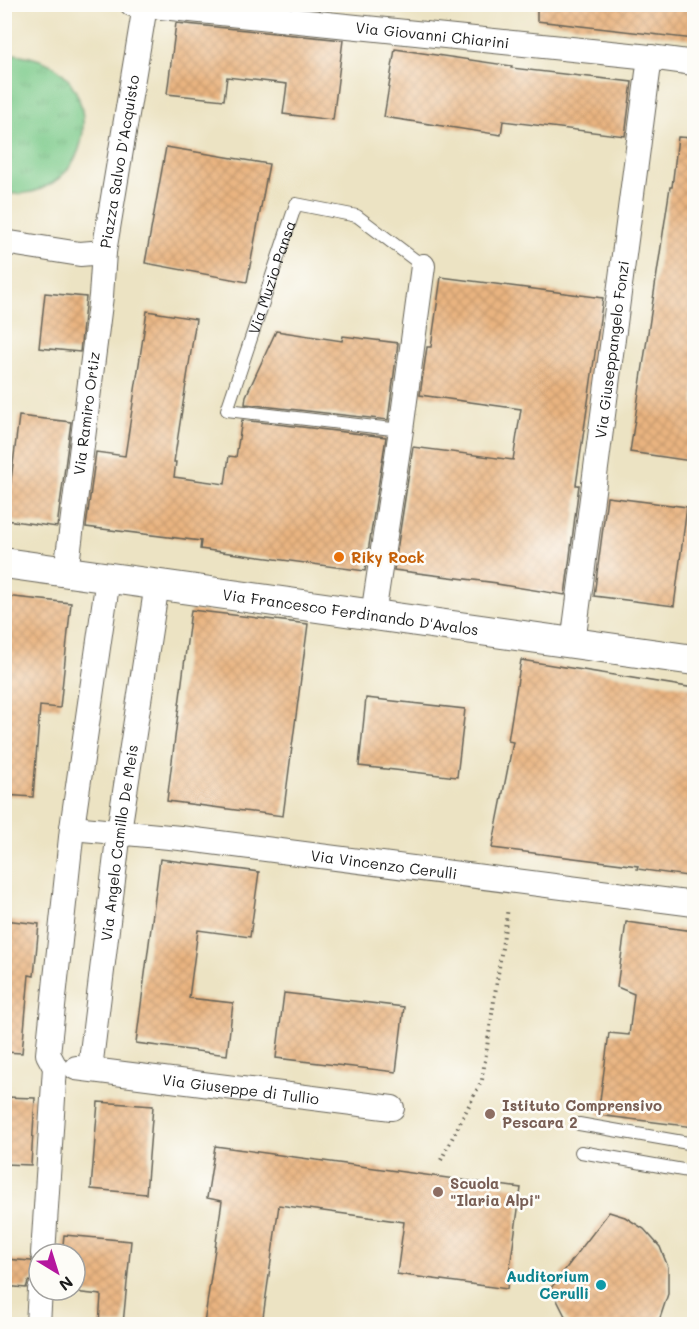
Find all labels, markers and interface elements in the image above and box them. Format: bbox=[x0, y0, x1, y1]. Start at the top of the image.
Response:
street label: Via Giovanni Chiarini bbox=[355, 17, 510, 53]
street label: Piazza Salvo D'Acquisto bbox=[95, 73, 143, 250]
street label: Via Muzio Pansa bbox=[243, 218, 300, 337]
street label: Via Giuseppangelo Fonzi bbox=[590, 259, 633, 440]
street label: Via Ramiro Ortiz bbox=[68, 350, 104, 476]
place label: Riky Rock bbox=[351, 547, 425, 567]
marker: Riky Rock bbox=[332, 550, 346, 564]
street label: Via Francesco Ferdinando D'Avalos bbox=[221, 584, 480, 640]
street label: Via Angelo Camillo De Meis bbox=[96, 743, 142, 942]
street label: Via Vincenzo Cerulli bbox=[310, 845, 458, 883]
street label: Via Giuseppe di Tullio bbox=[161, 1069, 320, 1109]
place label: Istituto Comprensivo Pescara 2 bbox=[502, 1095, 662, 1132]
marker: Istituto Comprensivo Pescara 2 bbox=[483, 1107, 497, 1121]
place label: Scuola "Ilaria Alpi" bbox=[450, 1173, 541, 1210]
marker: Scuola "Ilaria Alpi" bbox=[431, 1185, 445, 1199]
north arrow bbox=[27, 1242, 87, 1302]
place label: Auditorium Cerulli bbox=[506, 1266, 589, 1303]
text: N bbox=[55, 1272, 78, 1296]
marker: Auditorium Cerulli bbox=[594, 1278, 608, 1292]

